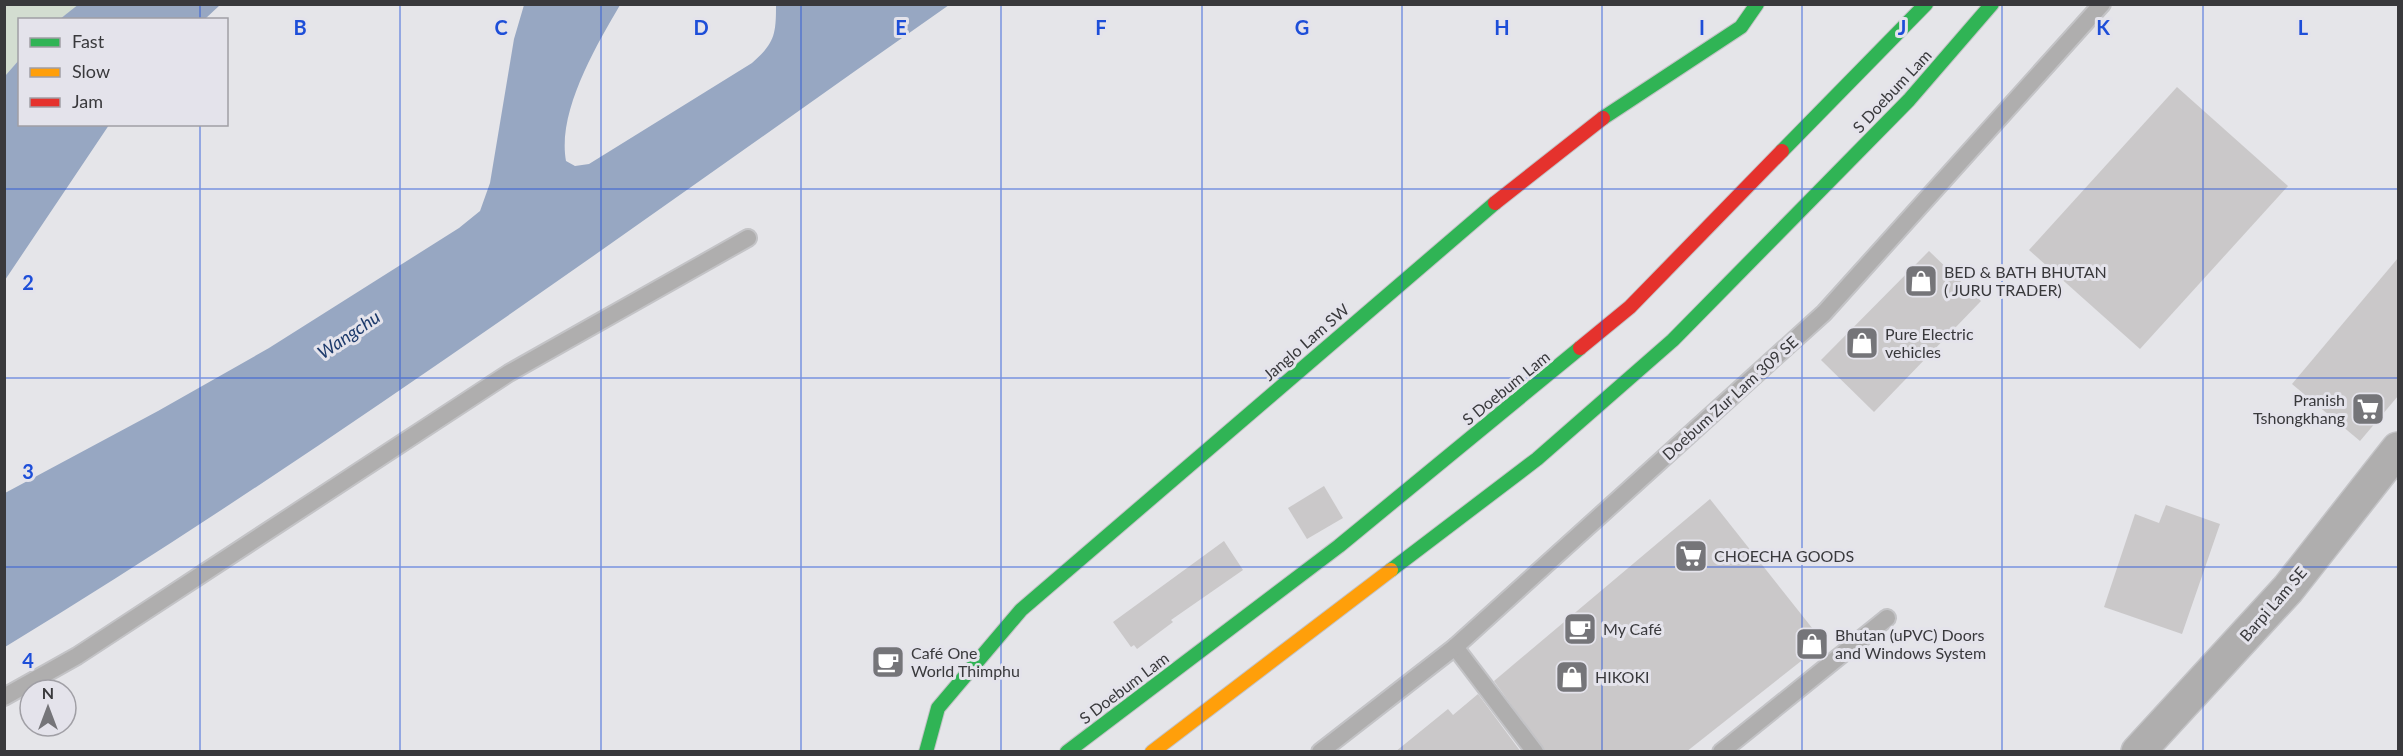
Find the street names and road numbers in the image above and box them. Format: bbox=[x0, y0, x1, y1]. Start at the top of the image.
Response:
street label: S Doebum Lam bbox=[1848, 45, 1935, 136]
street label: Janglo Lam SW bbox=[1259, 299, 1353, 384]
street label: Doebum Zur Lam 309 SE bbox=[1658, 332, 1801, 463]
street label: S Doebum Lam bbox=[1458, 347, 1553, 429]
street label: Barpi Lam SE bbox=[2235, 563, 2310, 645]
street label: S Doebum Lam bbox=[1075, 648, 1172, 727]

